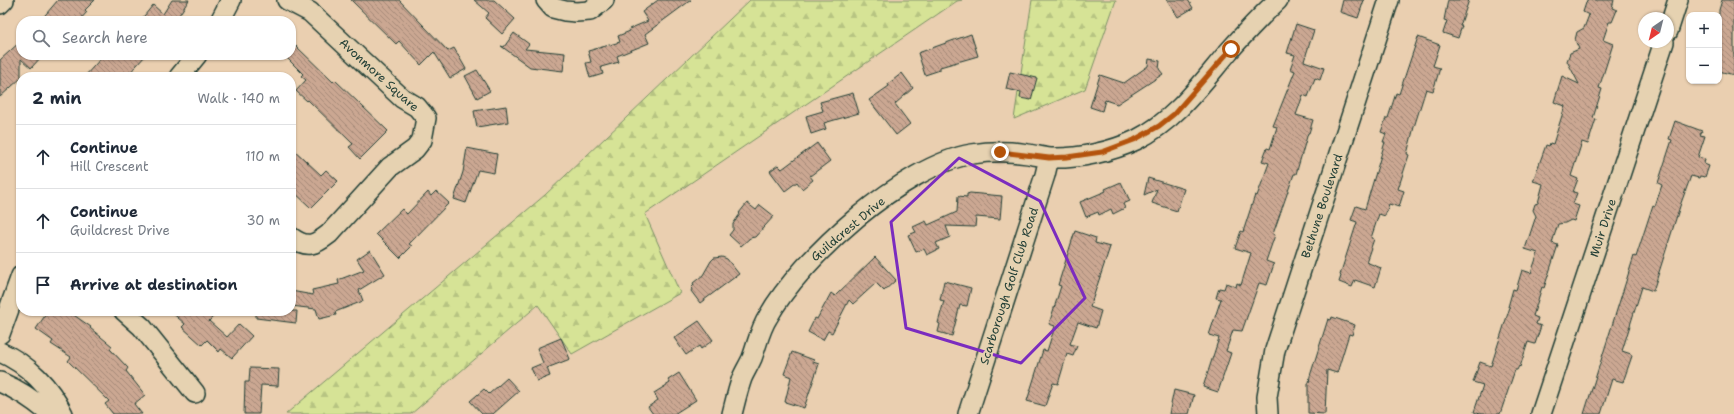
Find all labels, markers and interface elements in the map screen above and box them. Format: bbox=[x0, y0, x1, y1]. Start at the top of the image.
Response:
north arrow bbox=[1638, 12, 1674, 48]
map controls bbox=[1686, 12, 1722, 84]
button: + bbox=[1686, 12, 1722, 48]
search box bbox=[16, 16, 296, 60]
icon: search bbox=[30, 27, 52, 49]
text: Search here bbox=[62, 28, 148, 48]
street label: Avonmore Square bbox=[336, 35, 422, 115]
route start bbox=[1222, 40, 1240, 58]
button: − bbox=[1686, 48, 1722, 84]
text: 2 min bbox=[32, 87, 82, 109]
text: Walk · 140 m bbox=[197, 90, 280, 107]
text: Continue bbox=[70, 138, 138, 158]
route end bbox=[991, 143, 1009, 161]
icon: ahead bbox=[32, 146, 54, 168]
text: 110 m bbox=[245, 148, 280, 165]
street label: Bethune Boulevard bbox=[1298, 151, 1347, 260]
text: Hill Crescent bbox=[70, 158, 149, 175]
street label: Guildcrest Drive bbox=[808, 193, 889, 265]
street label: Muir Drive bbox=[1586, 197, 1620, 259]
text: Continue bbox=[70, 202, 138, 222]
street label: Scarborough Golf Club Road bbox=[976, 205, 1042, 367]
icon: ahead bbox=[32, 210, 54, 232]
text: 30 m bbox=[246, 212, 280, 229]
text: Guildcrest Drive bbox=[70, 222, 170, 239]
icon: arrive bbox=[32, 274, 54, 296]
text: Arrive at destination bbox=[70, 275, 238, 295]

